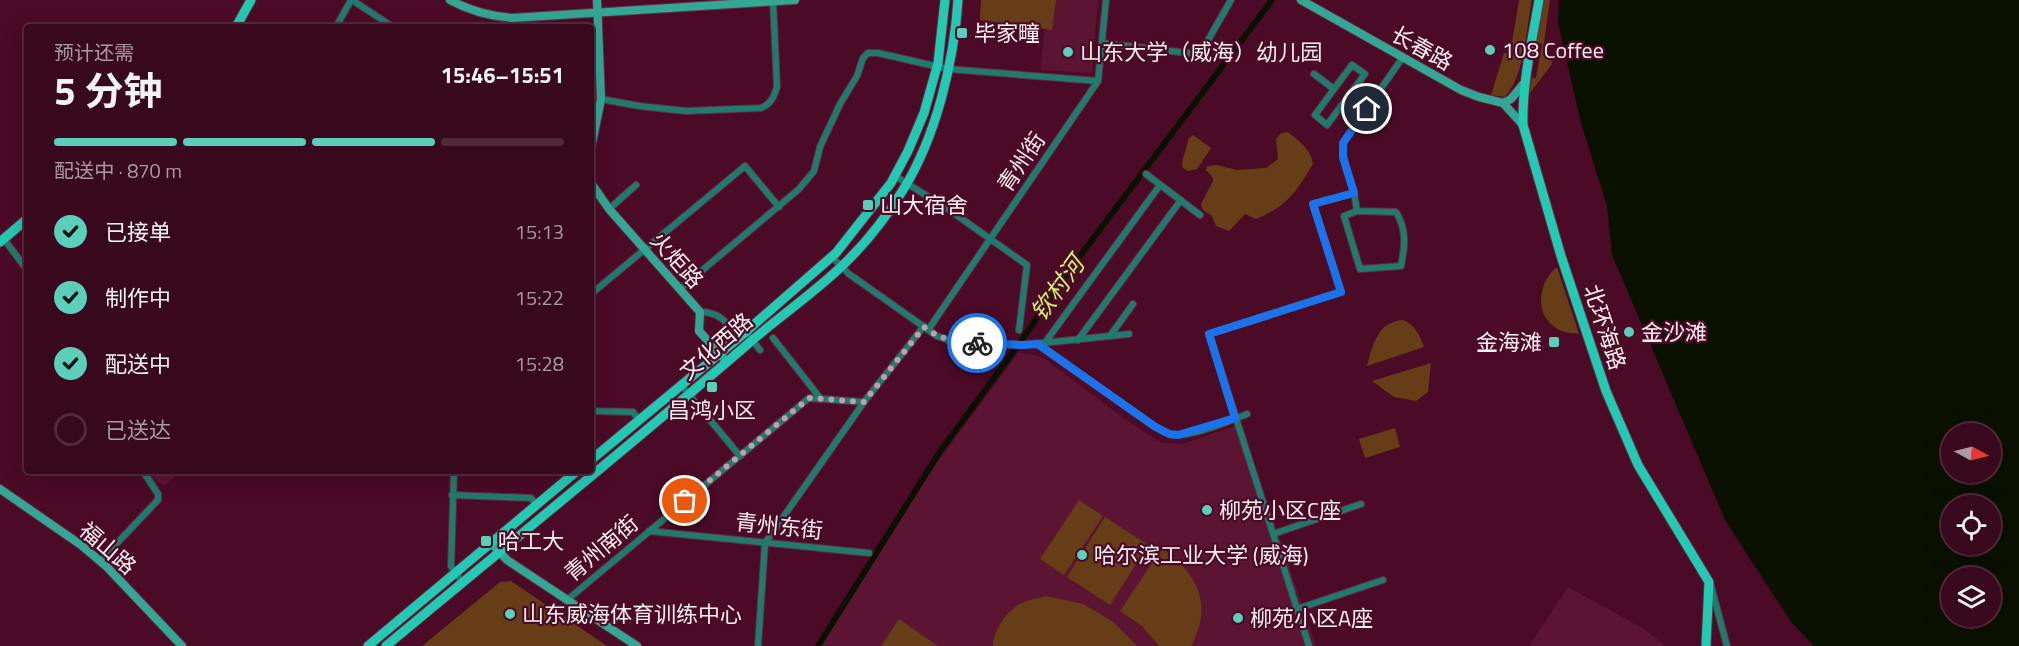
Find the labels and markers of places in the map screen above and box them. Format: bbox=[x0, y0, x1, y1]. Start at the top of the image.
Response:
place label: 毕家疃 bbox=[974, 16, 1040, 50]
marker: 毕家疃 bbox=[955, 26, 969, 40]
place label: 108 Coffee bbox=[1502, 33, 1604, 67]
place label: 山东大学（威海）幼儿园 bbox=[1080, 35, 1322, 69]
marker: 108 Coffee bbox=[1483, 43, 1497, 57]
marker: 山东大学（威海）幼儿园 bbox=[1061, 45, 1075, 59]
pin bbox=[1341, 83, 1392, 134]
place label: 山大宿舍 bbox=[880, 188, 968, 222]
marker: 山大宿舍 bbox=[861, 198, 875, 212]
place label: 金沙滩 bbox=[1641, 315, 1707, 349]
place label: 金海滩 bbox=[1476, 325, 1542, 359]
marker: 金沙滩 bbox=[1622, 325, 1636, 339]
marker: 金海滩 bbox=[1547, 335, 1561, 349]
marker: 昌鸿小区 bbox=[705, 380, 719, 394]
place label: 昌鸿小区 bbox=[668, 393, 756, 427]
pin bbox=[659, 475, 710, 526]
place label: 柳苑小区C座 bbox=[1219, 493, 1341, 527]
marker: 柳苑小区C座 bbox=[1200, 503, 1214, 517]
place label: 哈工大 bbox=[498, 524, 564, 558]
marker: 哈工大 bbox=[479, 534, 493, 548]
place label: 哈尔滨工业大学 (威海) bbox=[1094, 538, 1308, 572]
marker: 哈尔滨工业大学 (威海) bbox=[1075, 548, 1089, 562]
place label: 山东威海体育训练中心 bbox=[522, 597, 742, 631]
place label: 柳苑小区A座 bbox=[1250, 601, 1373, 635]
marker: 山东威海体育训练中心 bbox=[503, 607, 517, 621]
marker: 柳苑小区A座 bbox=[1231, 611, 1245, 625]

